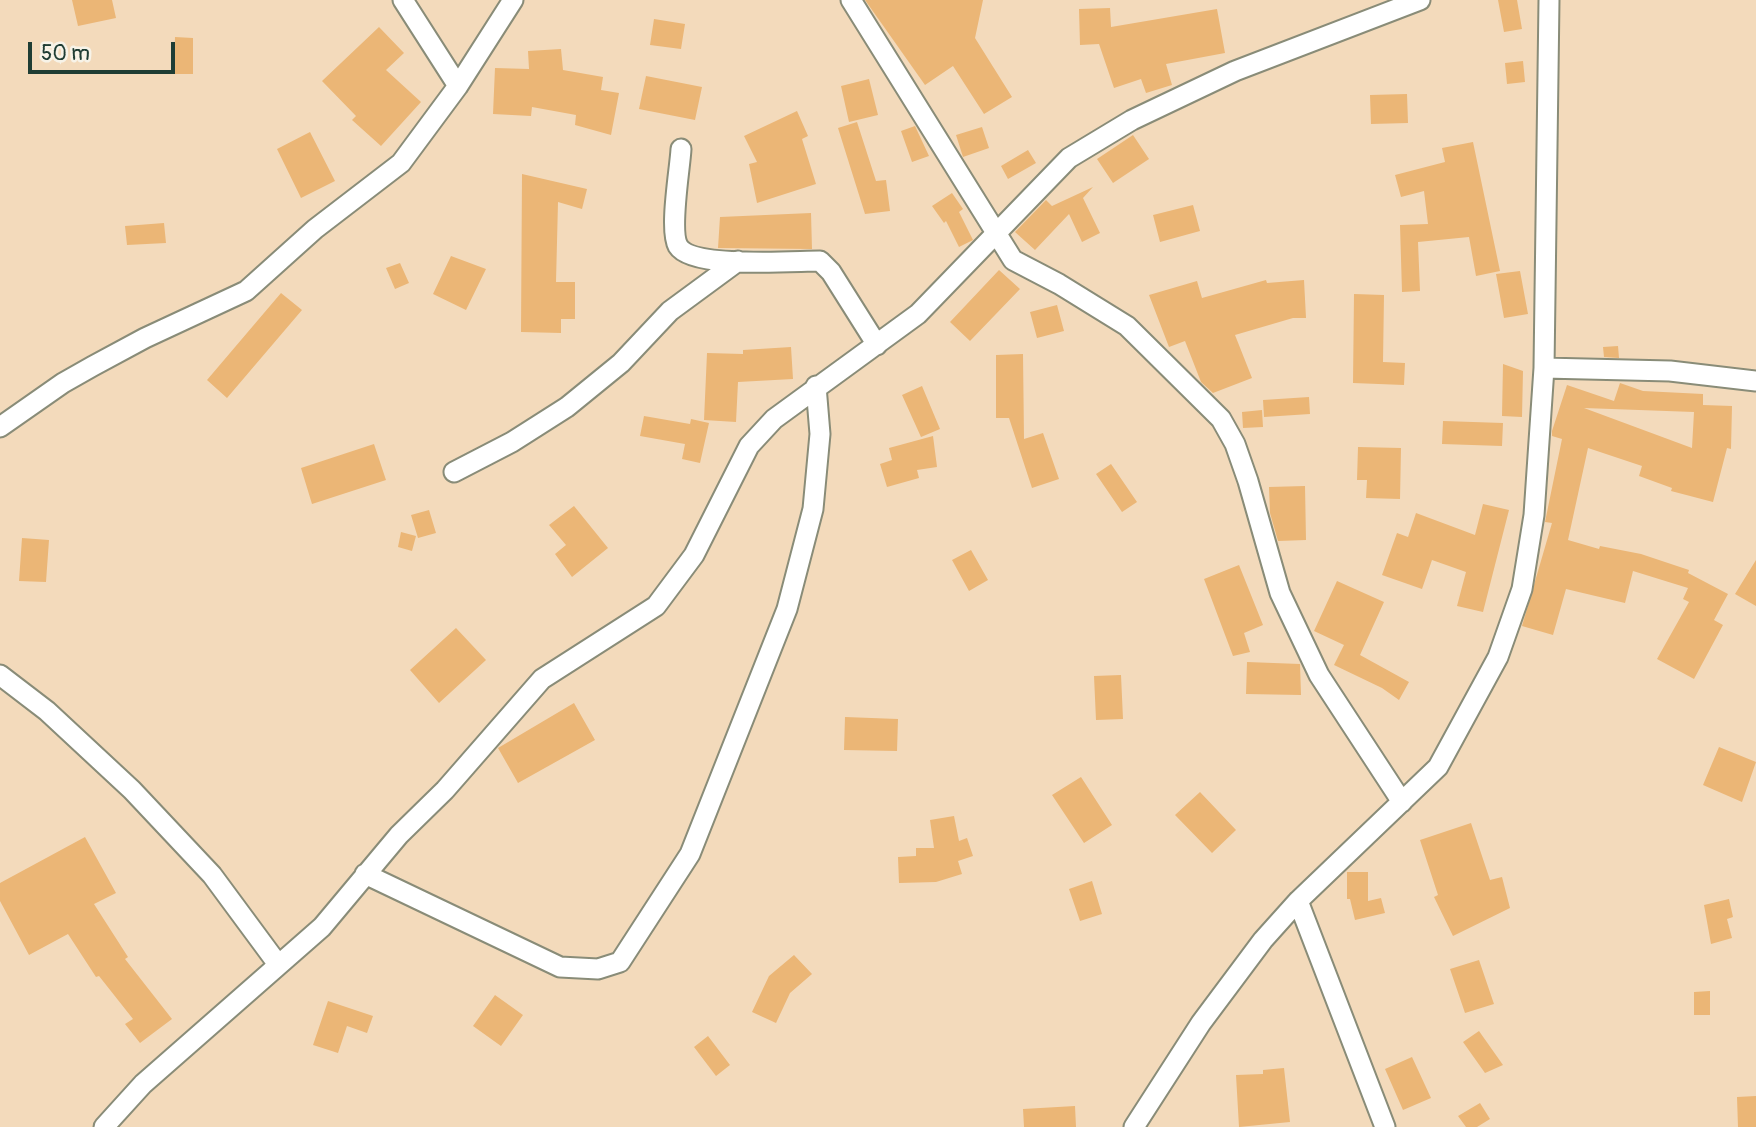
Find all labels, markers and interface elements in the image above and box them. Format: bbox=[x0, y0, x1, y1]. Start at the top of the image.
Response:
scale bar bbox=[32, 28, 178, 72]
text: 50 m bbox=[41, 40, 90, 67]

